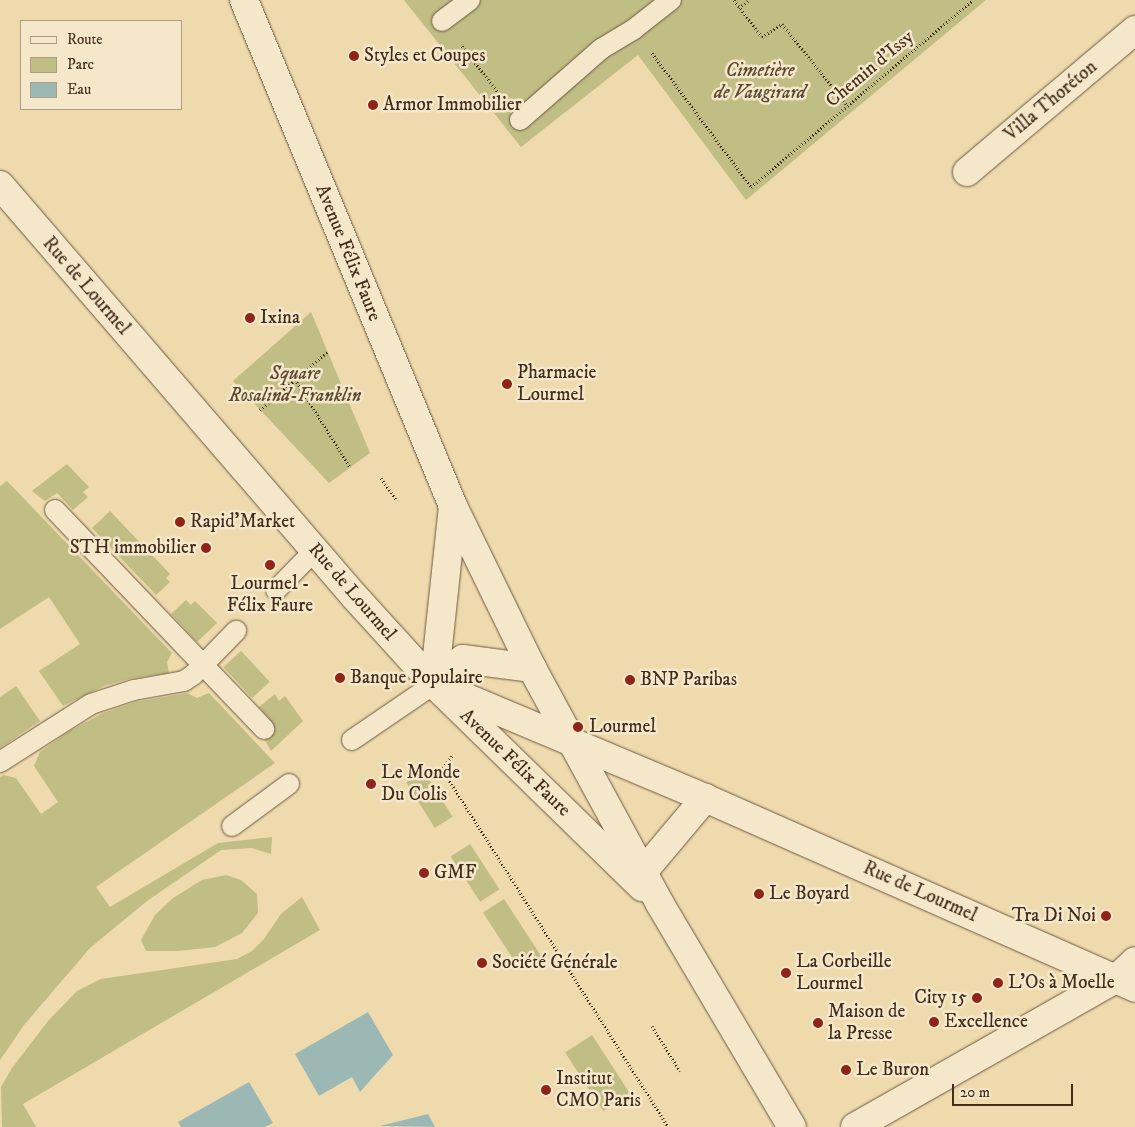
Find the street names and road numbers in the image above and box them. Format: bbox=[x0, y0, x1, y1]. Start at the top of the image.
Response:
street label: Chemin d'Issy bbox=[822, 26, 918, 112]
street label: Villa Thoréton bbox=[1000, 56, 1102, 146]
street label: Avenue Félix Faure bbox=[310, 181, 386, 325]
street label: Rue de Lourmel bbox=[37, 232, 135, 340]
street label: Rue de Lourmel bbox=[303, 538, 401, 646]
street label: Avenue Félix Faure bbox=[455, 704, 575, 822]
street label: Rue de Lourmel bbox=[860, 857, 980, 927]

